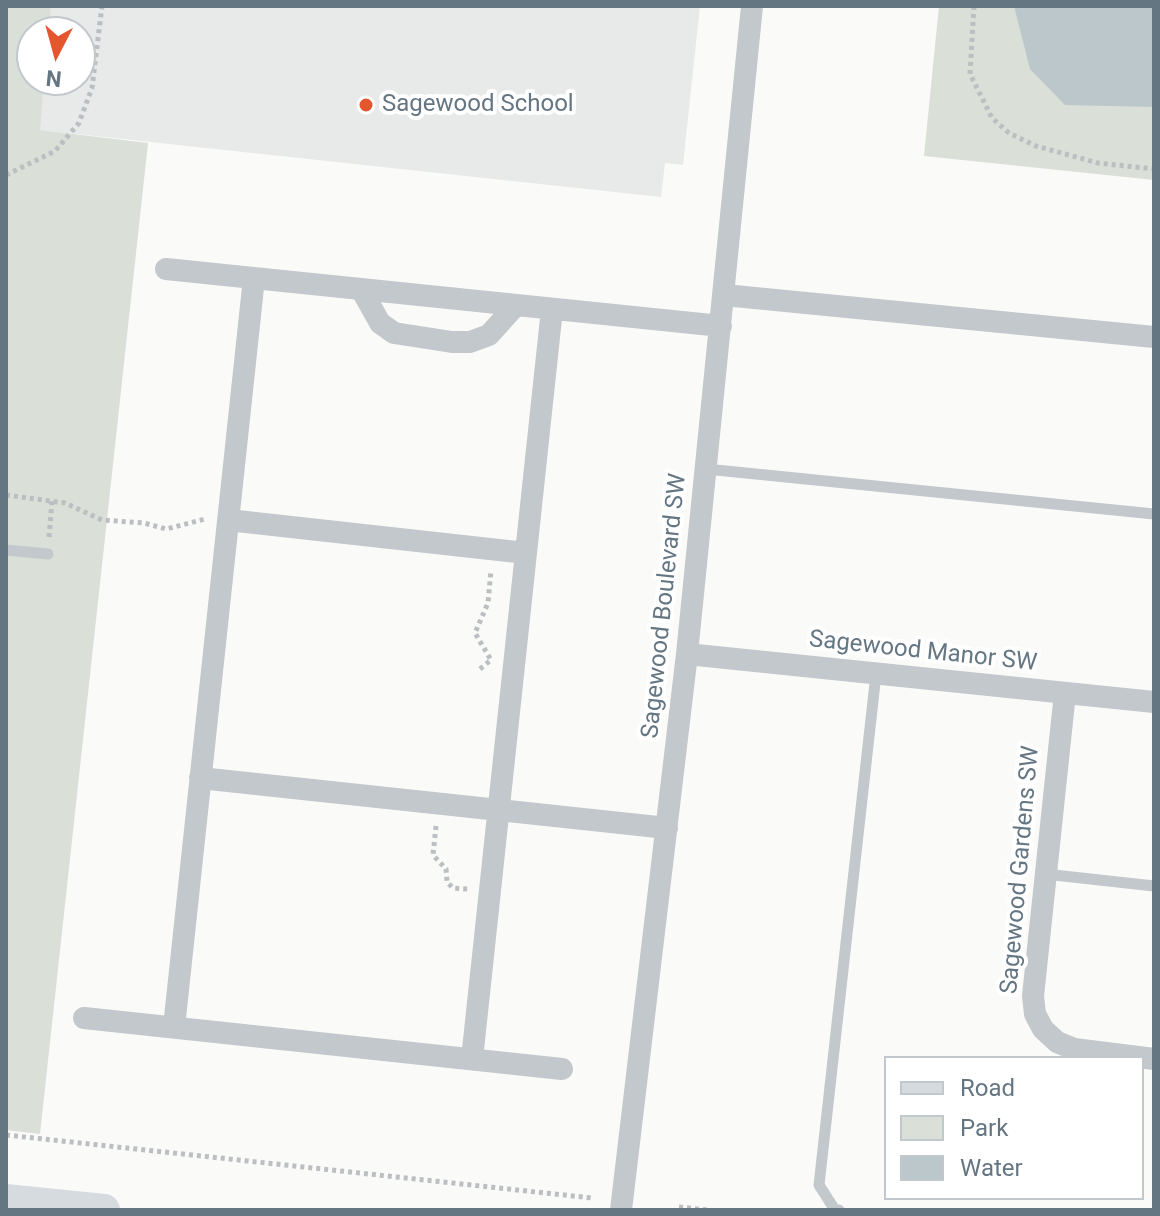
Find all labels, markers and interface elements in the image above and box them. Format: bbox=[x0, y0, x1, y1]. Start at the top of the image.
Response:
north arrow bbox=[16, 16, 96, 96]
text: N bbox=[45, 65, 63, 92]
place label: Sagewood School bbox=[382, 91, 574, 119]
marker: Sagewood School bbox=[357, 96, 375, 114]
street label: Sagewood Boulevard SW bbox=[637, 472, 693, 740]
street label: Sagewood Manor SW bbox=[808, 626, 1038, 678]
street label: Sagewood Gardens SW bbox=[996, 745, 1046, 995]
legend bbox=[884, 1056, 1144, 1200]
text: Road bbox=[960, 1074, 1015, 1102]
text: Park bbox=[960, 1114, 1008, 1142]
text: Water bbox=[960, 1154, 1023, 1182]

